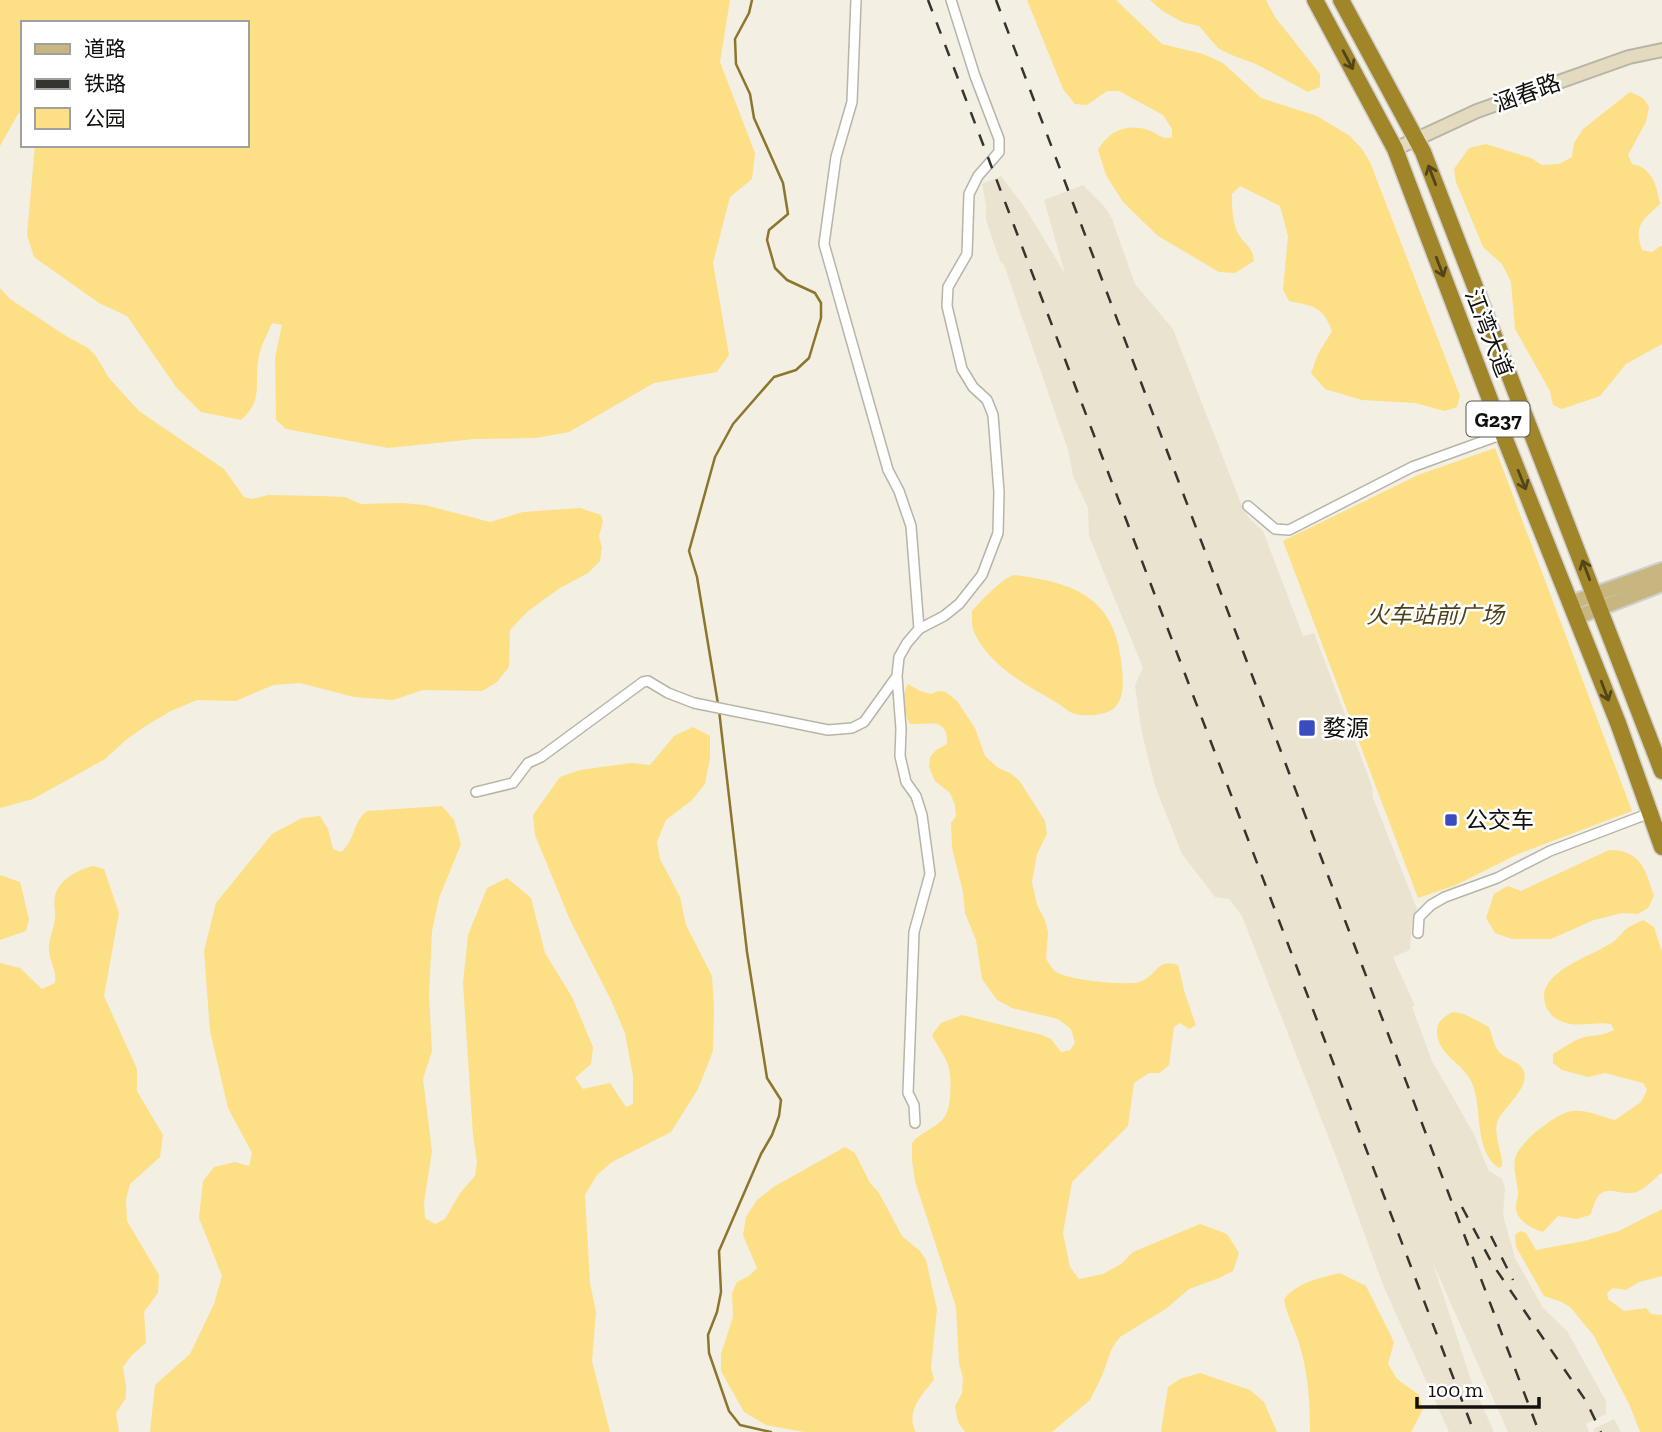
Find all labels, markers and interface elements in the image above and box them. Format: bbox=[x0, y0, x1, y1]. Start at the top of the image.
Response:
legend bbox=[21, 21, 248, 147]
text: 道路 bbox=[84, 36, 126, 61]
one-way arrow bbox=[1341, 49, 1355, 70]
street label: 涵春路 bbox=[1490, 68, 1564, 118]
text: 铁路 bbox=[84, 71, 126, 96]
text: 公园 bbox=[84, 106, 126, 131]
one-way arrow bbox=[1425, 165, 1438, 187]
one-way arrow bbox=[1435, 256, 1448, 278]
street label: 江湾大道 bbox=[1459, 285, 1519, 381]
road number: G237 bbox=[1466, 402, 1530, 436]
one-way arrow bbox=[1516, 468, 1529, 490]
one-way arrow bbox=[1578, 560, 1591, 582]
park label: 火车站前广场 bbox=[1366, 601, 1506, 629]
one-way arrow bbox=[1600, 680, 1613, 702]
place label: 婺源 bbox=[1323, 714, 1369, 742]
marker: 婺源 bbox=[1297, 718, 1317, 738]
place label: 公交车 bbox=[1465, 806, 1534, 834]
marker: 公交车 bbox=[1443, 812, 1459, 828]
scale bar bbox=[1417, 1366, 1540, 1410]
text: 100 m bbox=[1428, 1377, 1483, 1402]

